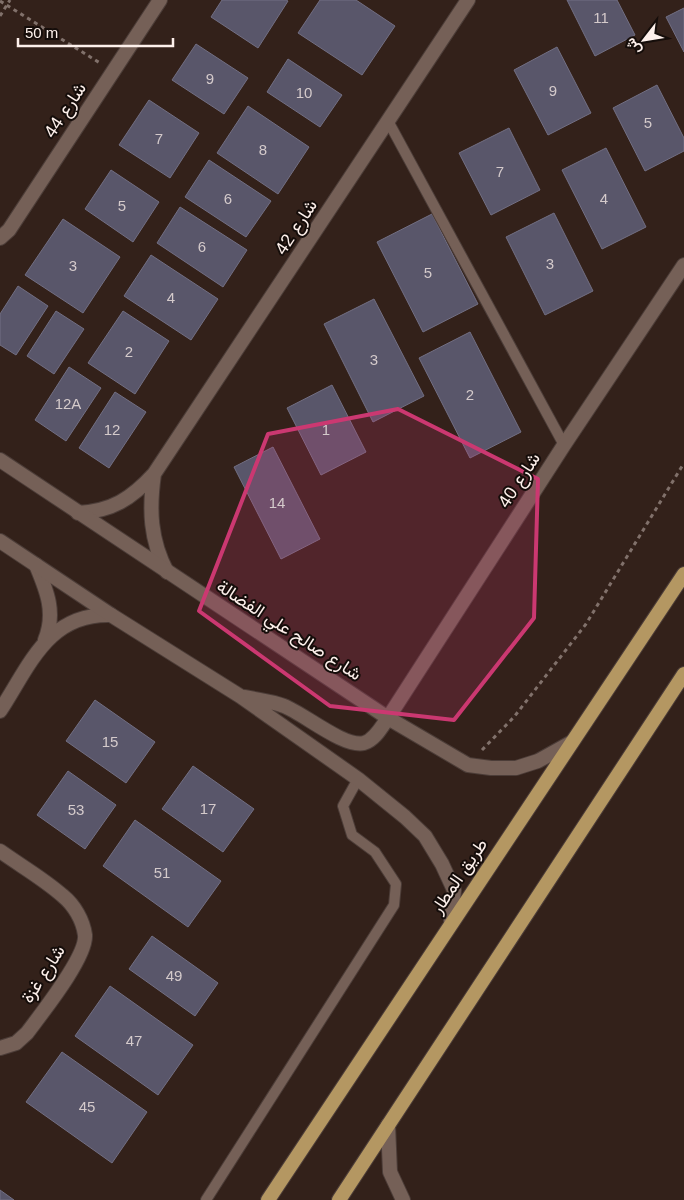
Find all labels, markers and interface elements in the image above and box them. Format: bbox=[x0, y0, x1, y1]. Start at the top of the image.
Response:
house number: 11 bbox=[593, 9, 609, 26]
scale bar bbox=[18, 15, 172, 47]
north arrow bbox=[619, 15, 669, 65]
text: 50 m bbox=[25, 24, 58, 41]
text: ش bbox=[622, 35, 645, 58]
house number: 9 bbox=[206, 70, 214, 87]
street label: شارع 44 bbox=[40, 79, 92, 142]
house number: 9 bbox=[549, 82, 557, 99]
house number: 10 bbox=[296, 84, 312, 101]
house number: 5 bbox=[644, 114, 652, 131]
house number: 7 bbox=[155, 130, 163, 147]
house number: 8 bbox=[259, 141, 267, 158]
house number: 7 bbox=[496, 163, 504, 180]
house number: 6 bbox=[224, 190, 232, 207]
house number: 4 bbox=[600, 190, 608, 207]
street label: شارع 42 bbox=[271, 196, 323, 259]
house number: 5 bbox=[118, 197, 126, 214]
house number: 6 bbox=[198, 238, 206, 255]
house number: 3 bbox=[546, 255, 554, 272]
house number: 3 bbox=[69, 257, 77, 274]
house number: 5 bbox=[424, 264, 432, 281]
house number: 4 bbox=[167, 289, 175, 306]
house number: 2 bbox=[125, 343, 133, 360]
house number: 3 bbox=[370, 351, 378, 368]
house number: 2 bbox=[466, 386, 474, 403]
house number: 12A bbox=[55, 395, 81, 412]
house number: 12 bbox=[104, 421, 120, 438]
house number: 1 bbox=[322, 421, 330, 438]
street label: شارع 40 bbox=[494, 449, 546, 512]
house number: 14 bbox=[269, 494, 285, 511]
street label: شارع صالح علي الفضالة bbox=[210, 576, 365, 688]
house number: 15 bbox=[102, 733, 118, 750]
house number: 17 bbox=[200, 800, 216, 817]
house number: 53 bbox=[68, 801, 84, 818]
street label: طريق المطار bbox=[426, 835, 492, 919]
house number: 51 bbox=[154, 864, 170, 881]
street label: شارع غزة bbox=[17, 941, 71, 1008]
house number: 49 bbox=[166, 967, 182, 984]
house number: 47 bbox=[126, 1032, 142, 1049]
house number: 45 bbox=[79, 1098, 95, 1115]

